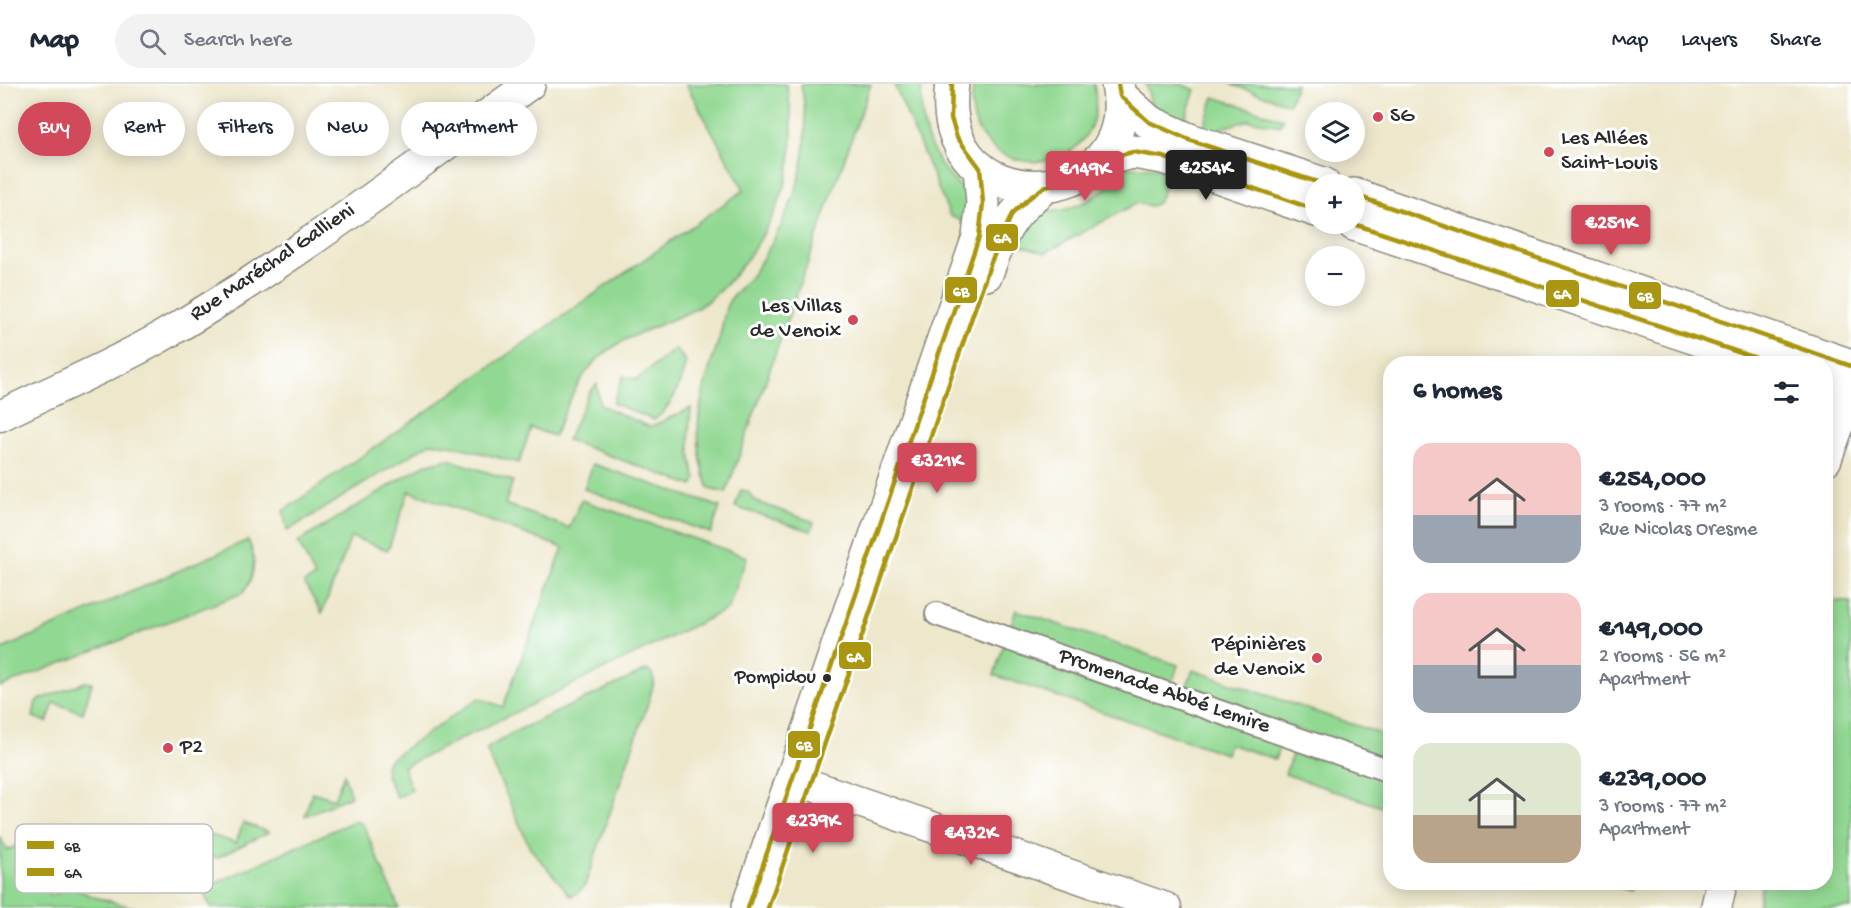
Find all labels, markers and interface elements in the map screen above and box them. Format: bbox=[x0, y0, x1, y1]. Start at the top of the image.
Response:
search box bbox=[115, 14, 535, 68]
text: Map bbox=[30, 25, 79, 58]
icon: search bbox=[136, 25, 169, 58]
text: Search here bbox=[184, 28, 292, 54]
text: Map bbox=[1612, 29, 1648, 54]
text: Layers bbox=[1681, 29, 1737, 54]
text: Share bbox=[1770, 29, 1821, 54]
chip: Buy bbox=[18, 102, 91, 156]
chip: Rent bbox=[103, 102, 185, 156]
chip: Filters bbox=[197, 102, 294, 156]
chip: New bbox=[306, 102, 389, 156]
chip: Apartment bbox=[401, 102, 537, 156]
map controls bbox=[1305, 102, 1365, 306]
button: layers bbox=[1305, 102, 1365, 162]
place label: SG bbox=[1390, 104, 1415, 130]
marker: SG bbox=[1371, 110, 1385, 124]
place label: Les Allées Saint-Louis bbox=[1561, 126, 1658, 177]
marker: Les Allées Saint-Louis bbox=[1542, 145, 1556, 159]
pin: €254K bbox=[1164, 150, 1248, 201]
pin: €149K bbox=[1043, 151, 1127, 202]
text: €254K bbox=[1180, 158, 1232, 181]
text: €149K bbox=[1060, 159, 1110, 182]
button: + bbox=[1305, 174, 1365, 234]
street label: Rue Maréchal Gallieni bbox=[185, 198, 361, 328]
pin: €251K bbox=[1569, 205, 1653, 256]
text: €251K bbox=[1585, 213, 1637, 236]
line badge: 6A bbox=[985, 223, 1019, 252]
text: 6A bbox=[993, 231, 1012, 250]
button: − bbox=[1305, 246, 1365, 306]
line badge: 6B bbox=[944, 276, 978, 304]
line badge: 6A bbox=[1545, 279, 1580, 308]
line badge: 6B bbox=[1628, 281, 1662, 310]
text: 6B bbox=[953, 284, 970, 303]
text: 6A bbox=[1553, 287, 1572, 306]
text: 6B bbox=[1637, 289, 1654, 308]
place label: Les Villas de Venoix bbox=[750, 294, 842, 345]
marker: Les Villas de Venoix bbox=[846, 313, 860, 327]
icon: filters bbox=[1770, 376, 1803, 409]
text: 6 homes bbox=[1413, 377, 1501, 408]
pin: €321K bbox=[895, 443, 979, 494]
text: €321K bbox=[911, 451, 963, 474]
text: €254,000 bbox=[1599, 465, 1706, 496]
icon: home bbox=[1461, 467, 1533, 539]
text: 3 rooms · 77 m² bbox=[1599, 496, 1727, 519]
text: Rue Nicolas Oresme bbox=[1599, 519, 1757, 542]
text: €149,000 bbox=[1599, 615, 1703, 646]
icon: home bbox=[1461, 617, 1533, 689]
place label: Pépinières de Venoix bbox=[1211, 632, 1306, 683]
line badge: 6A bbox=[838, 641, 872, 670]
street label: Promenade Abbé Lemire bbox=[1054, 643, 1274, 741]
text: 2 rooms · 56 m² bbox=[1599, 646, 1726, 669]
text: 6A bbox=[846, 650, 865, 669]
marker: Pépinières de Venoix bbox=[1310, 651, 1324, 665]
place label: Pompidou bbox=[734, 667, 817, 690]
text: Apartment bbox=[1599, 669, 1689, 692]
marker: Pompidou bbox=[821, 672, 833, 684]
line badge: 6B bbox=[787, 730, 821, 759]
place label: P2 bbox=[179, 735, 203, 761]
text: 6B bbox=[796, 738, 813, 757]
marker: P2 bbox=[161, 741, 175, 755]
text: €239,000 bbox=[1599, 765, 1706, 796]
icon: home bbox=[1461, 767, 1533, 839]
text: 3 rooms · 77 m² bbox=[1599, 796, 1727, 819]
pin: €239K bbox=[771, 803, 855, 854]
text: €239K bbox=[786, 811, 840, 834]
pin: €432K bbox=[929, 815, 1013, 866]
text: Apartment bbox=[1599, 819, 1689, 842]
text: €432K bbox=[945, 823, 997, 846]
legend bbox=[15, 824, 213, 893]
text: 6B bbox=[64, 839, 81, 858]
text: 6A bbox=[64, 866, 83, 885]

